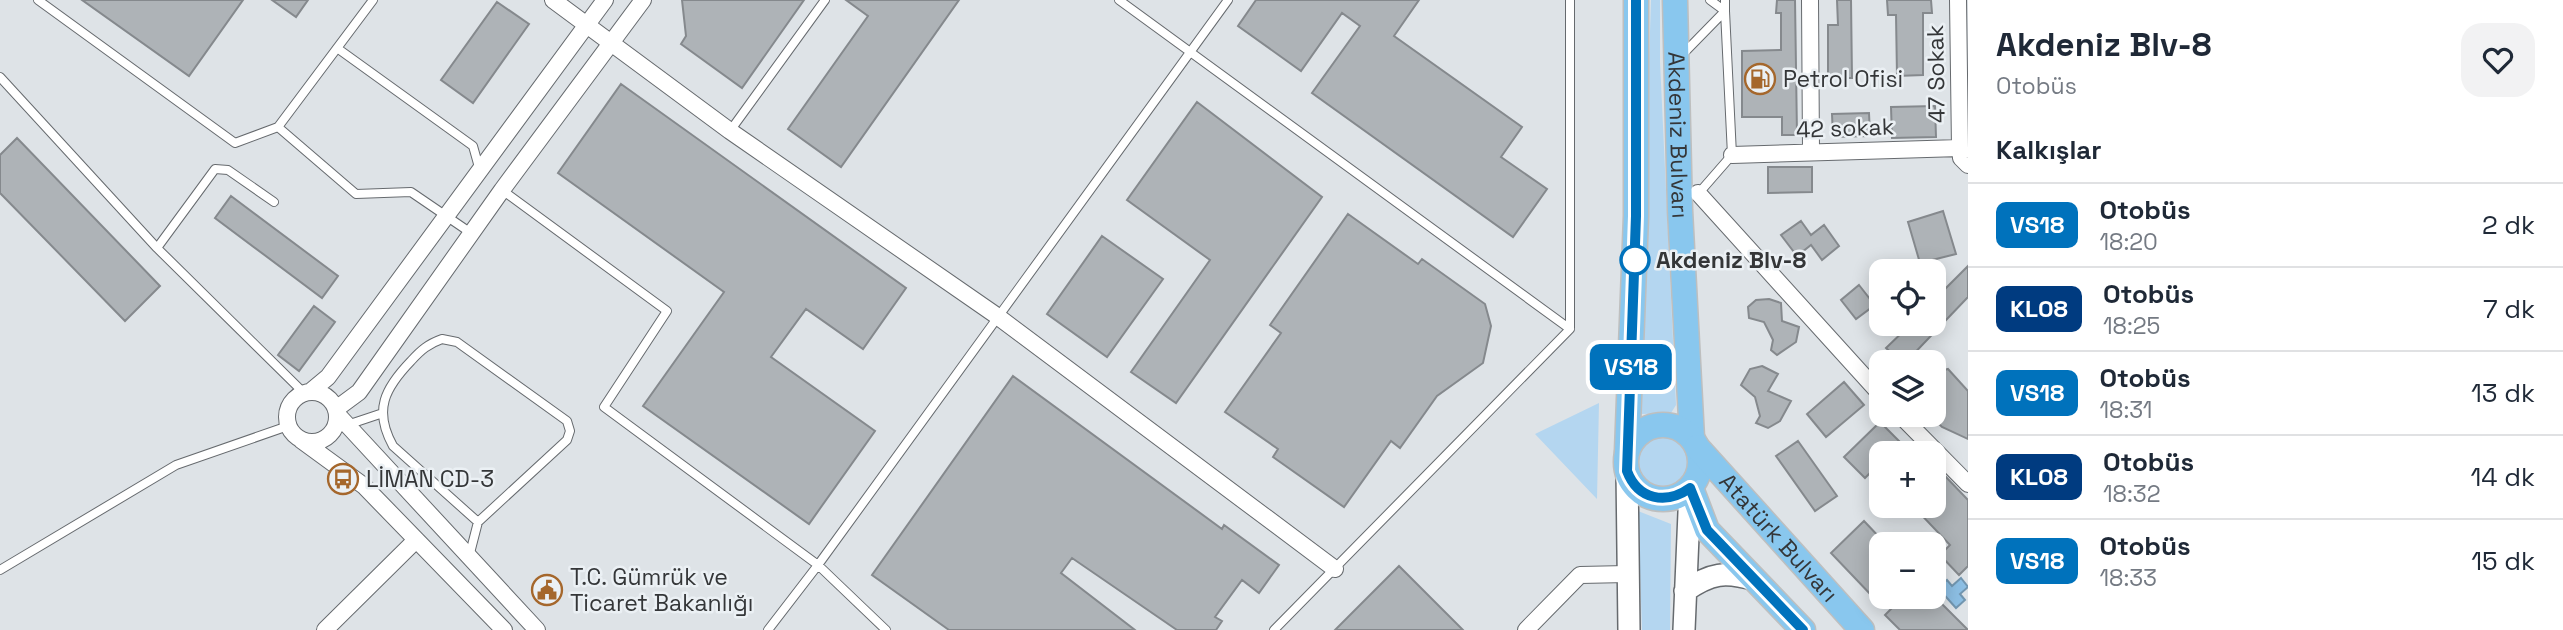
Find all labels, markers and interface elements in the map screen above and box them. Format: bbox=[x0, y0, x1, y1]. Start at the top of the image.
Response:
button: heart bbox=[2461, 23, 2535, 97]
street label: 47 Sokak bbox=[1920, 24, 1952, 124]
text: Akdeniz Blv-8 bbox=[1996, 24, 2212, 66]
street label: Akdeniz Bulvarı bbox=[1661, 51, 1695, 219]
fuel station icon: Petrol Ofisi bbox=[1743, 62, 1777, 96]
place label: Petrol Ofisi bbox=[1783, 64, 1903, 94]
text: Otobüs bbox=[1996, 71, 2077, 101]
street label: 42 sokak bbox=[1795, 111, 1895, 145]
text: Kalkışlar bbox=[1996, 133, 2102, 167]
text: Otobüs bbox=[2099, 193, 2191, 227]
text: 2 dk bbox=[2482, 208, 2535, 242]
text: VS18 bbox=[2010, 209, 2064, 240]
text: 18:20 bbox=[2099, 227, 2158, 257]
marker: Akdeniz Blv-8 bbox=[1620, 245, 1650, 275]
place label: Akdeniz Blv-8 bbox=[1656, 245, 1807, 275]
map controls bbox=[1869, 259, 1946, 609]
button: locate bbox=[1869, 259, 1946, 336]
text: Otobüs bbox=[2103, 277, 2194, 311]
text: 7 dk bbox=[2483, 292, 2535, 326]
text: KL08 bbox=[2010, 293, 2068, 324]
text: 18:25 bbox=[2103, 311, 2160, 341]
line badge: VS18 bbox=[1582, 344, 1680, 390]
button: layers bbox=[1869, 350, 1946, 427]
text: VS18 bbox=[1604, 351, 1658, 382]
text: Otobüs bbox=[2099, 361, 2191, 395]
text: 13 dk bbox=[2471, 376, 2535, 410]
text: VS18 bbox=[2010, 377, 2064, 408]
text: 18:31 bbox=[2099, 395, 2152, 425]
button: + bbox=[1869, 441, 1946, 518]
text: Otobüs bbox=[2103, 445, 2194, 479]
text: 14 dk bbox=[2470, 460, 2535, 494]
text: KL08 bbox=[2010, 461, 2068, 492]
bus stop icon: LİMAN CD-3 bbox=[326, 462, 360, 496]
place label: LİMAN CD-3 bbox=[366, 464, 494, 494]
street label: Atatürk Bulvarı bbox=[1713, 467, 1844, 608]
text: 18:32 bbox=[2103, 479, 2161, 509]
text: Otobüs bbox=[2099, 529, 2191, 563]
button: − bbox=[1869, 532, 1946, 609]
text: 15 dk bbox=[2471, 544, 2535, 578]
text: VS18 bbox=[2010, 545, 2064, 576]
place label: T.C. Gümrük ve Ticaret Bakanlığı bbox=[570, 562, 753, 618]
text: 18:33 bbox=[2099, 563, 2157, 593]
public building icon: T.C. Gümrük ve Ticaret Bakanlığı bbox=[530, 573, 564, 607]

